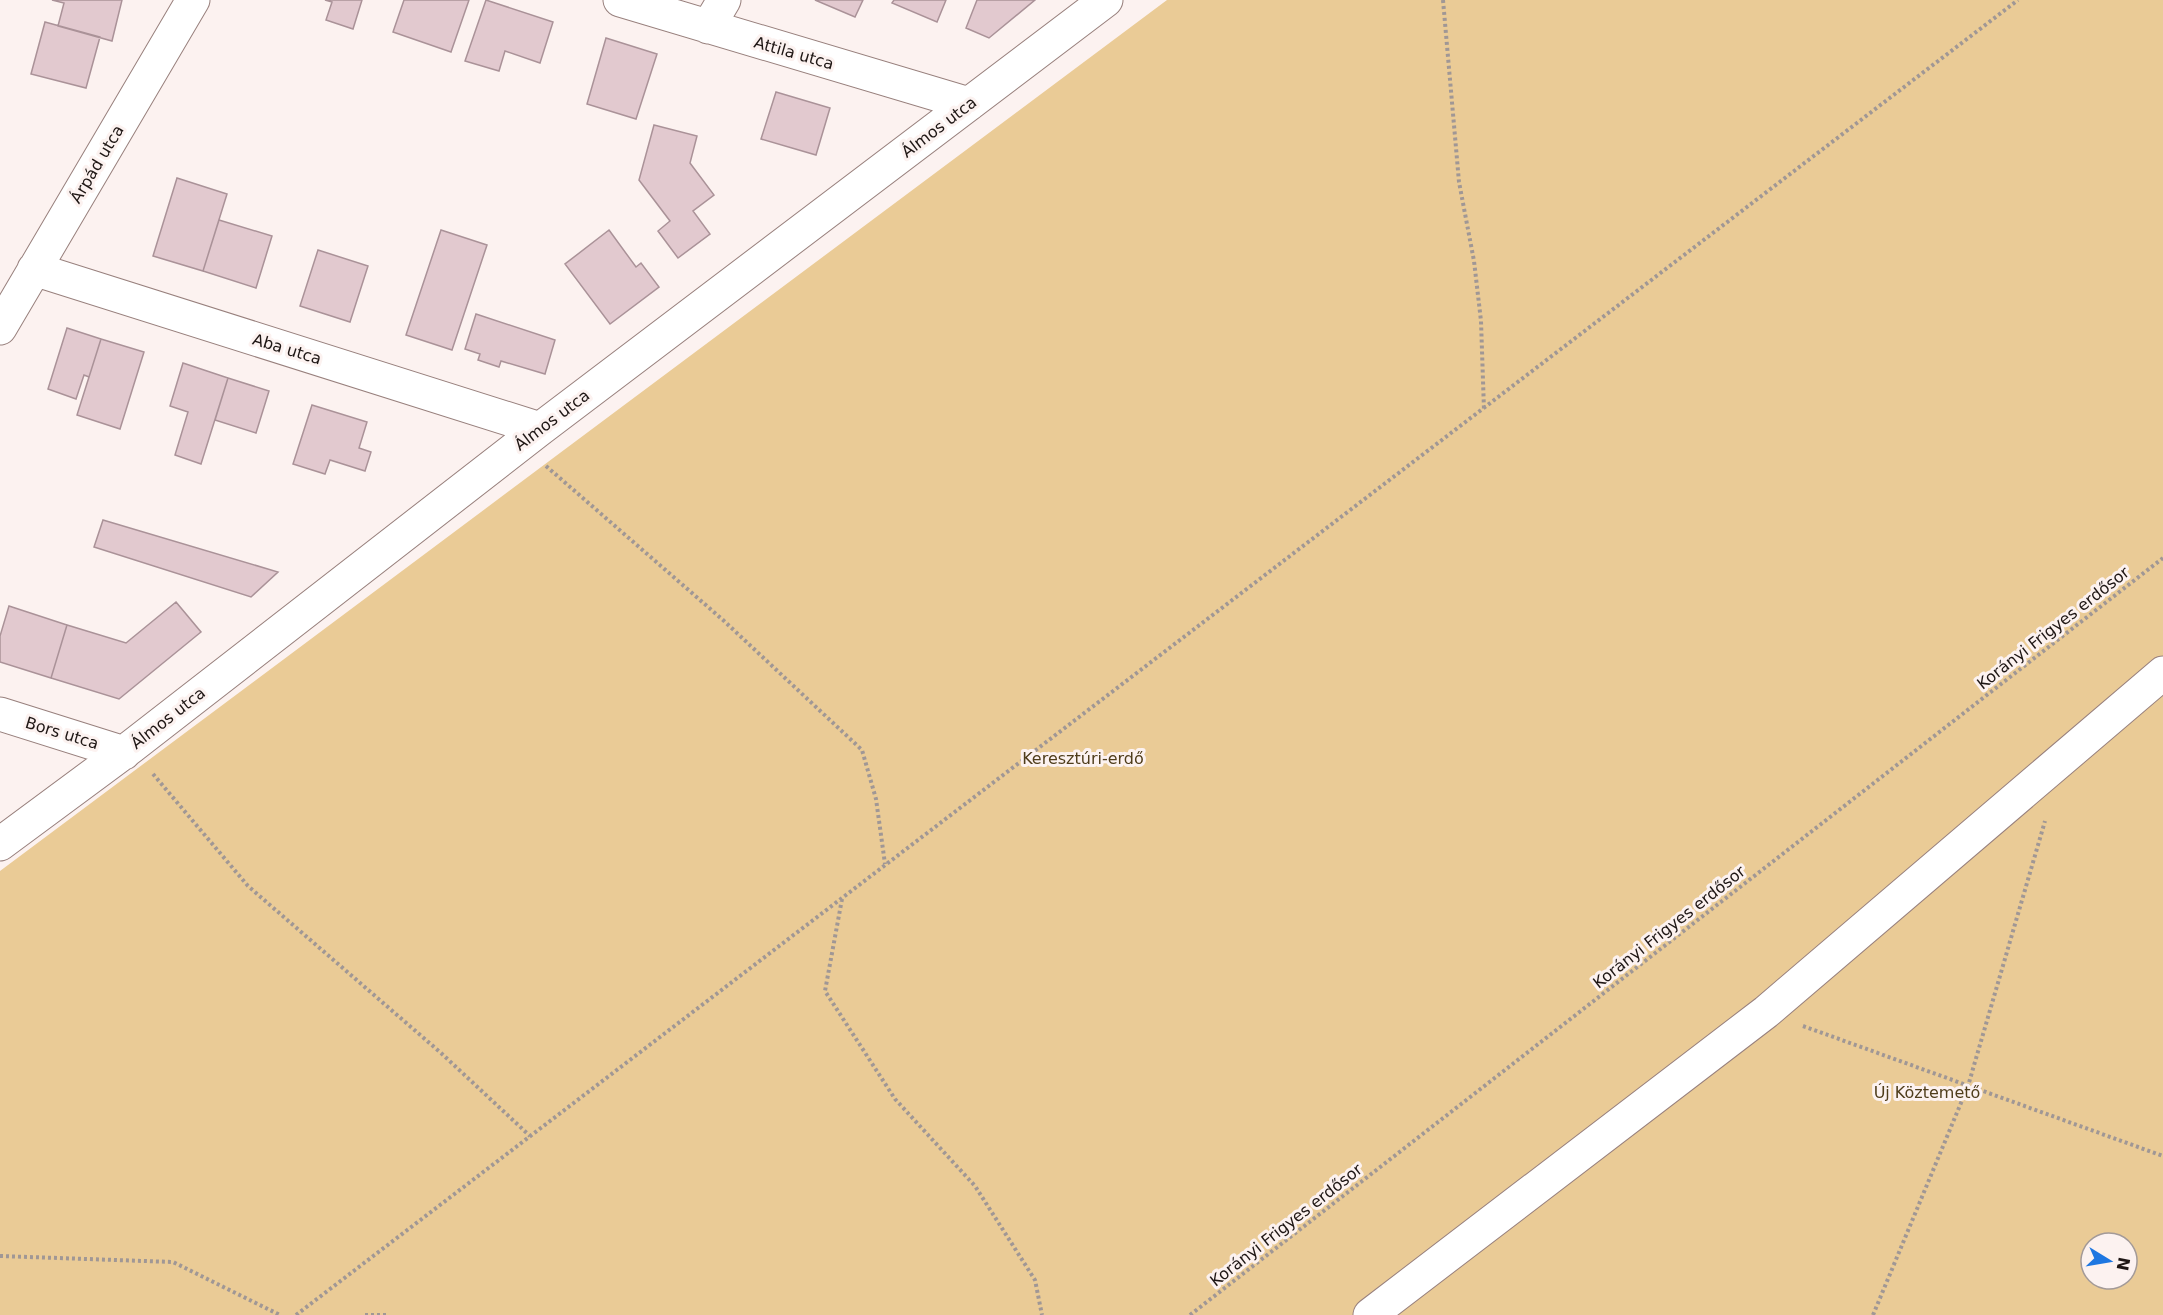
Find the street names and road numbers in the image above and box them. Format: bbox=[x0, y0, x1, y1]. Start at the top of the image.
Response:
street label: Attila utca bbox=[752, 33, 836, 73]
street label: Álmos utca bbox=[898, 93, 980, 161]
street label: Árpád utca bbox=[66, 121, 128, 207]
street label: Aba utca bbox=[250, 330, 324, 368]
street label: Álmos utca bbox=[511, 386, 593, 454]
street label: Korányi Frigyes erdősor bbox=[1973, 562, 2133, 693]
street label: Álmos utca bbox=[127, 683, 209, 753]
street label: Bors utca bbox=[23, 713, 101, 753]
street label: Korányi Frigyes erdősor bbox=[1589, 861, 1749, 992]
street label: Korányi Frigyes erdősor bbox=[1206, 1159, 1366, 1290]

